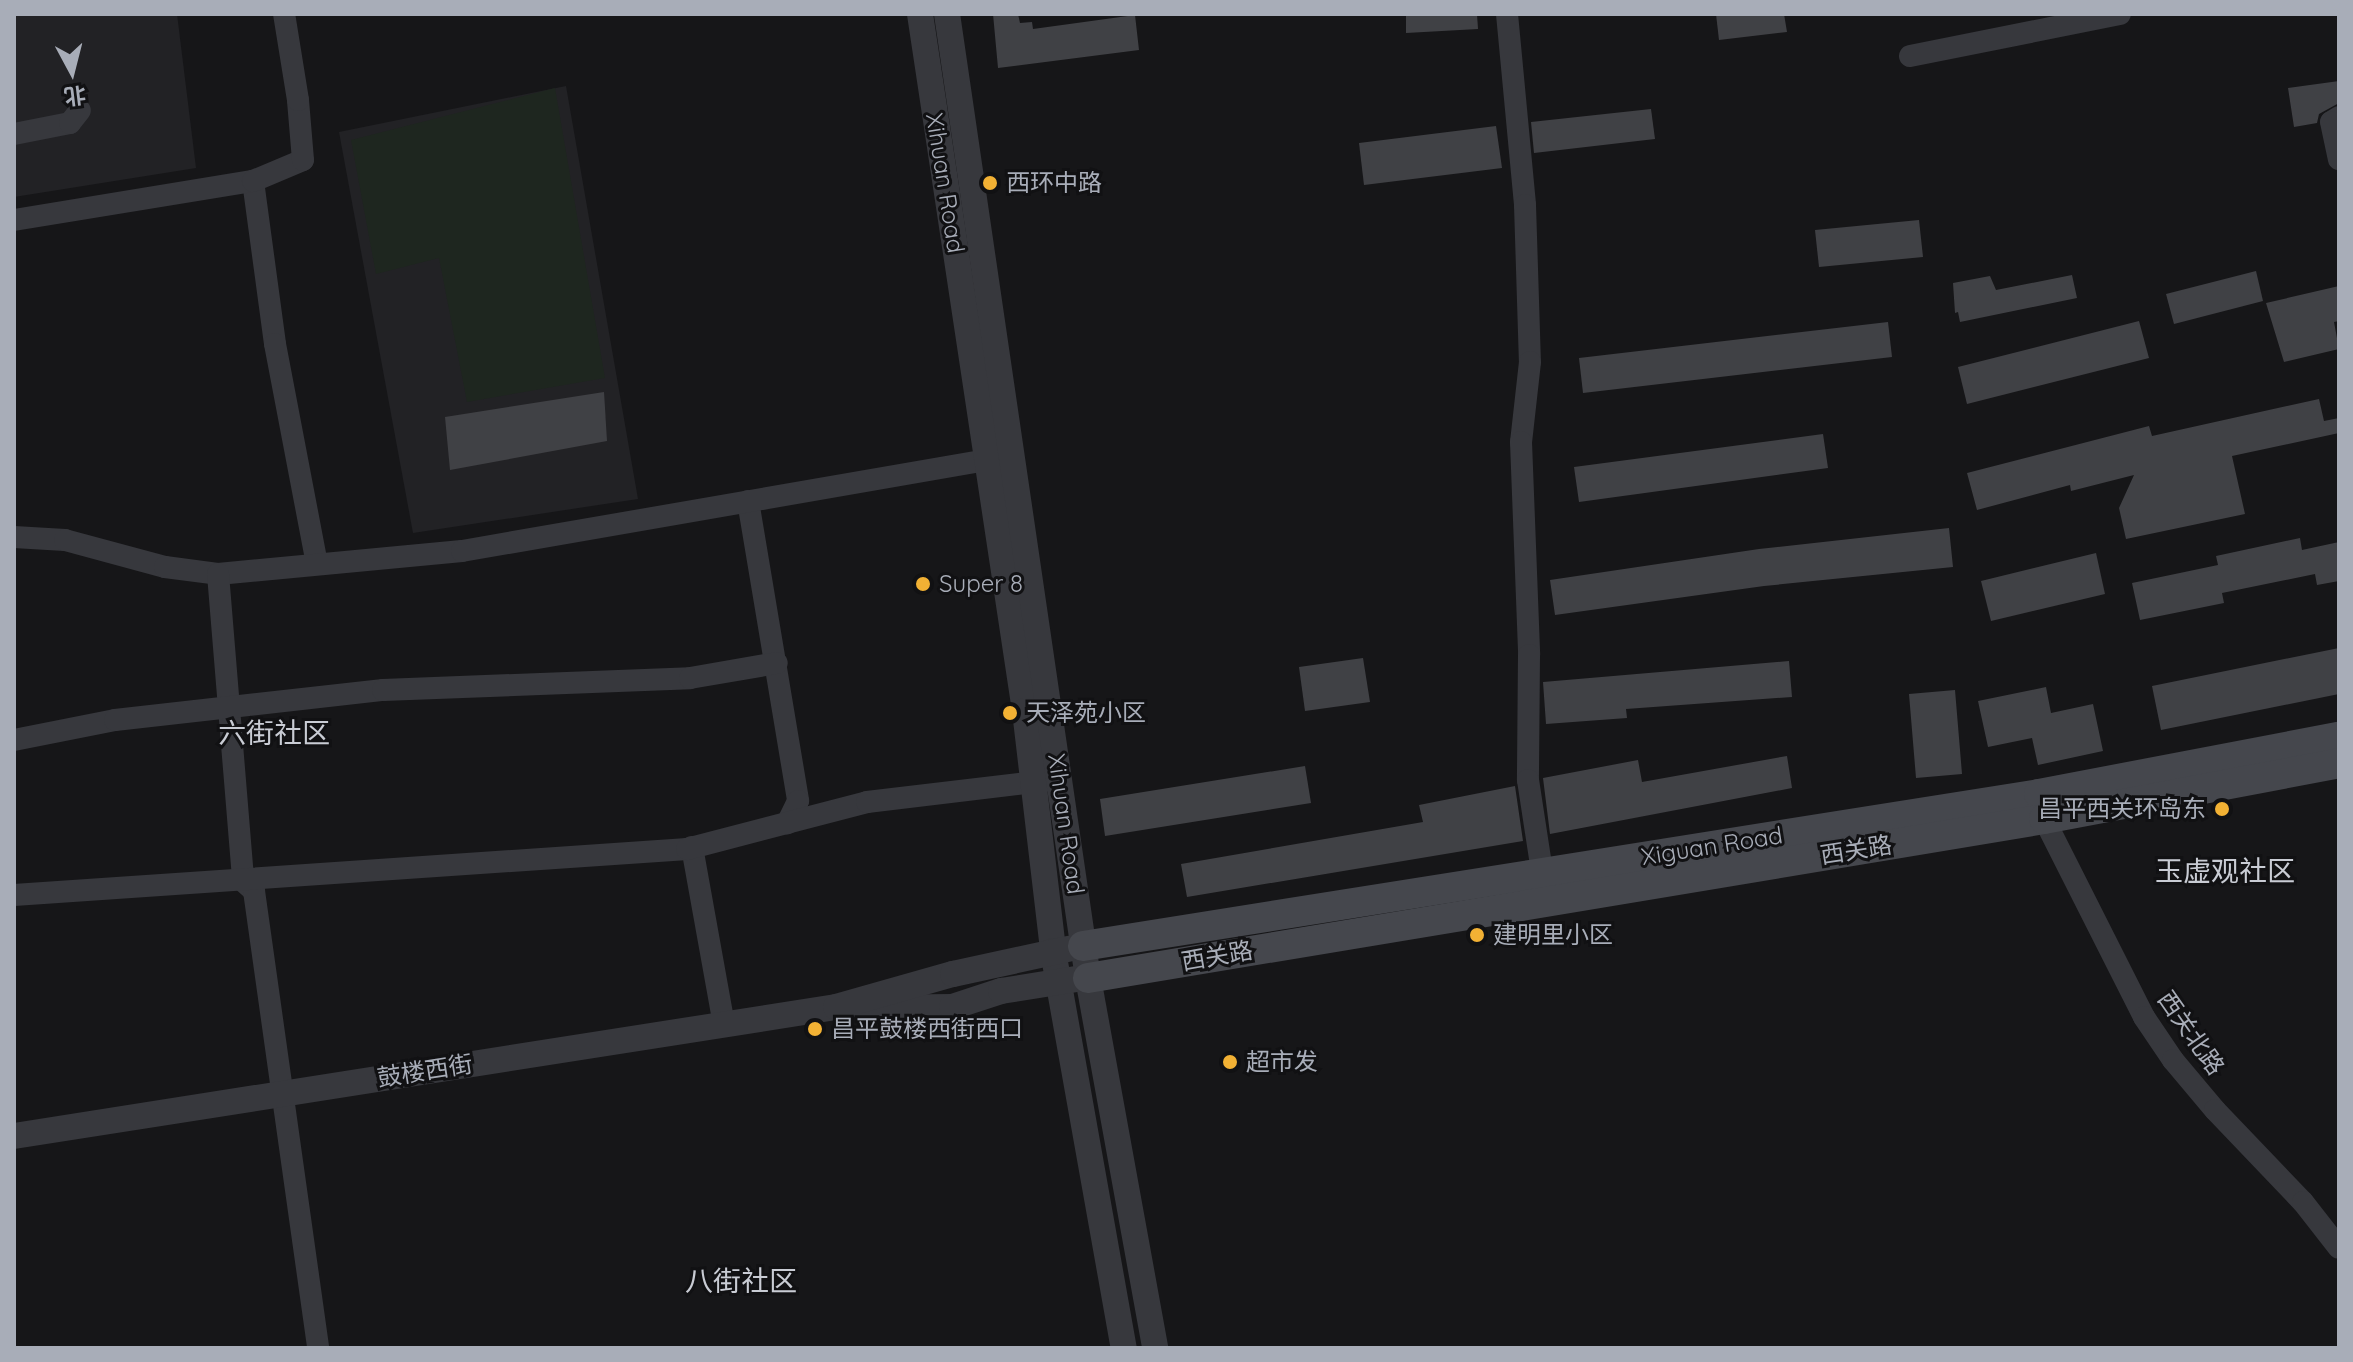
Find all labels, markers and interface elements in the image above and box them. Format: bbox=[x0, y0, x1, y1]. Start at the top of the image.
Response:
north arrow bbox=[32, 32, 112, 112]
text: 北 bbox=[62, 81, 88, 111]
street label: Xihuan Road bbox=[920, 111, 970, 255]
place label: 西环中路 bbox=[1006, 169, 1102, 197]
marker: 西环中路 bbox=[981, 174, 999, 192]
place label: Super 8 bbox=[939, 570, 1023, 598]
marker: Super 8 bbox=[914, 575, 932, 593]
place label: 天泽苑小区 bbox=[1026, 699, 1146, 727]
marker: 天泽苑小区 bbox=[1001, 704, 1019, 722]
district label: 六街社区 bbox=[218, 716, 330, 750]
street label: Xihuan Road bbox=[1042, 752, 1090, 896]
place label: 昌平西关环岛东 bbox=[2038, 795, 2206, 823]
marker: 昌平西关环岛东 bbox=[2213, 800, 2231, 818]
street label: Xiguan Road bbox=[1639, 821, 1785, 871]
street label: 西关路 bbox=[1818, 830, 1894, 870]
district label: 玉虚观社区 bbox=[2155, 854, 2295, 888]
place label: 建明里小区 bbox=[1493, 921, 1613, 949]
marker: 建明里小区 bbox=[1468, 926, 1486, 944]
street label: 西关路 bbox=[1179, 936, 1255, 976]
street label: 西关北路 bbox=[2152, 985, 2230, 1081]
place label: 昌平鼓楼西街西口 bbox=[831, 1015, 1023, 1043]
marker: 昌平鼓楼西街西口 bbox=[806, 1020, 824, 1038]
place label: 超市发 bbox=[1246, 1048, 1318, 1076]
street label: 鼓楼西街 bbox=[375, 1049, 475, 1093]
marker: 超市发 bbox=[1221, 1053, 1239, 1071]
district label: 八街社区 bbox=[685, 1264, 797, 1298]

